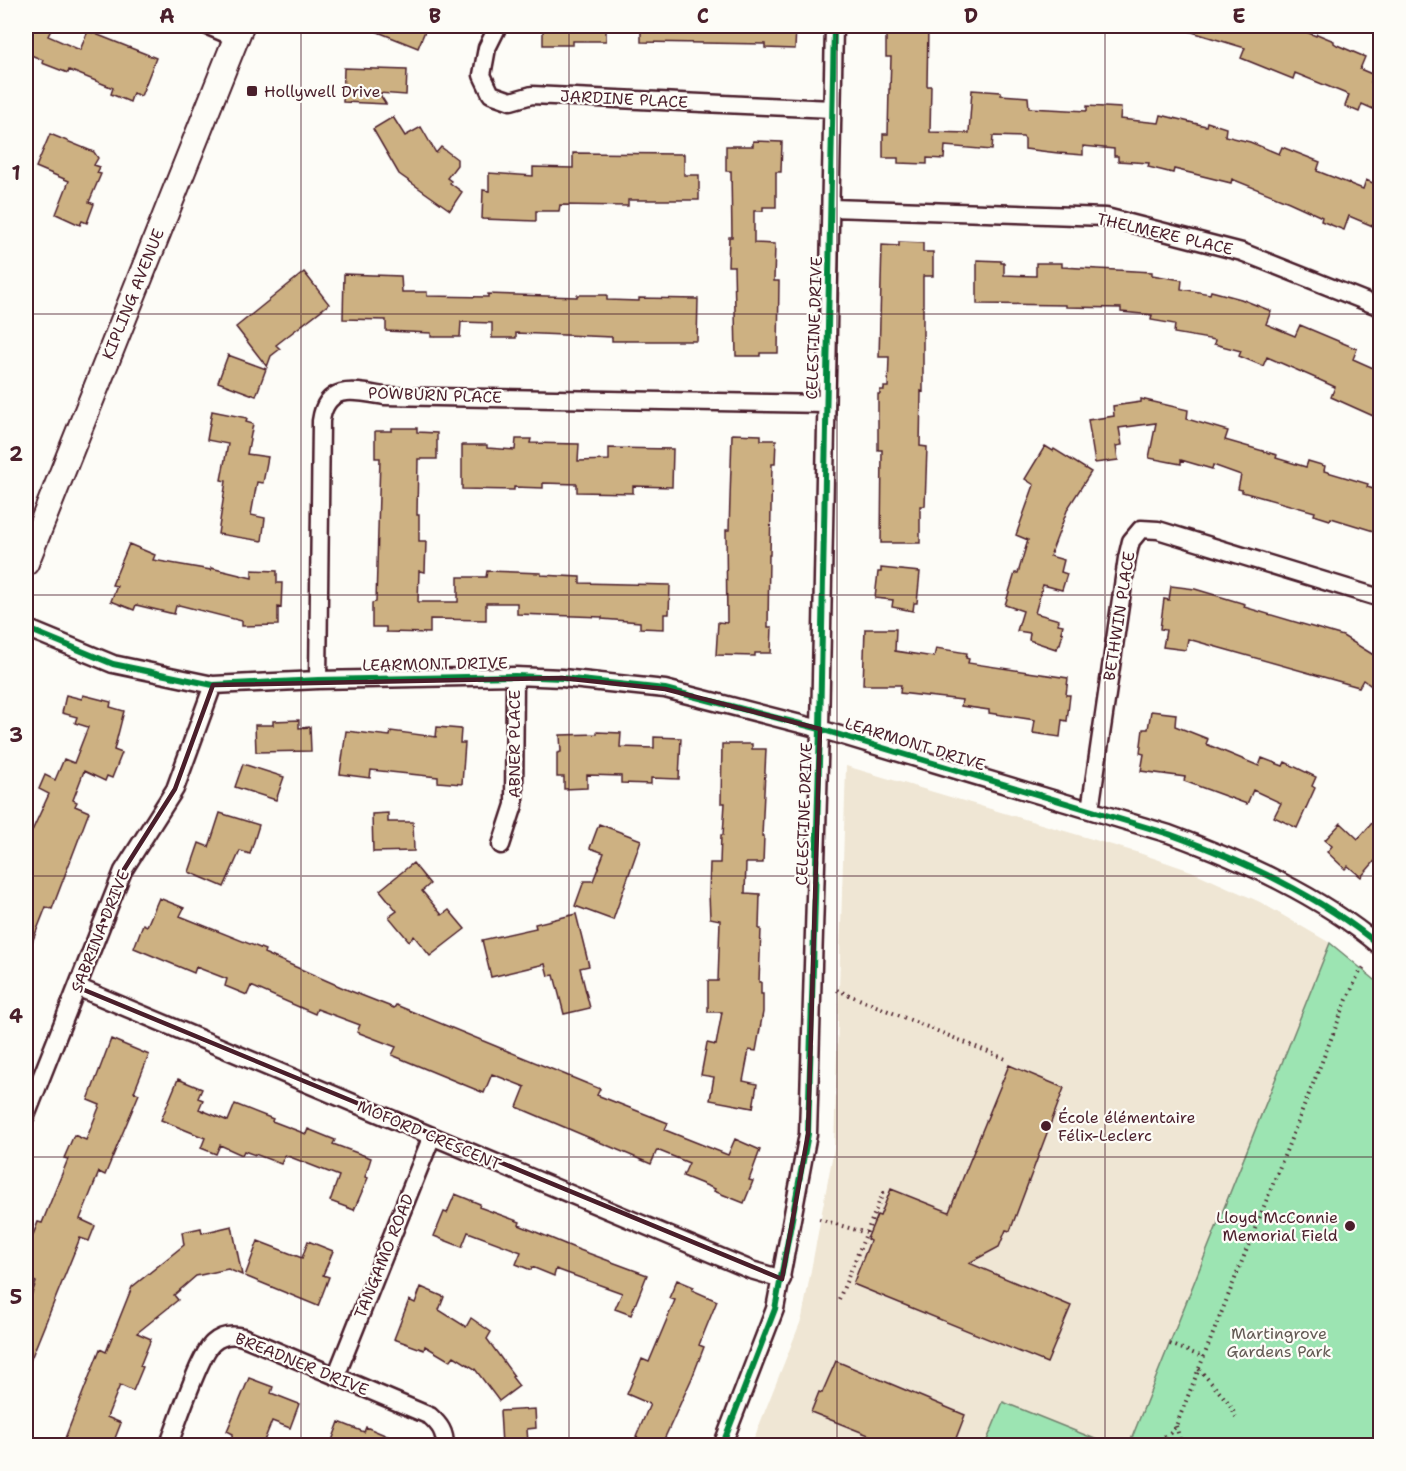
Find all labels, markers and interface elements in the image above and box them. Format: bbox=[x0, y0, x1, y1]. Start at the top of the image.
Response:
text: A bbox=[159, 3, 175, 29]
text: B bbox=[429, 3, 441, 29]
text: C bbox=[697, 3, 709, 29]
text: D bbox=[964, 3, 978, 29]
text: E bbox=[1232, 3, 1246, 29]
place label: Hollywell Drive bbox=[264, 81, 381, 102]
marker: Hollywell Drive bbox=[245, 84, 259, 98]
street label: JARDINE PLACE bbox=[560, 85, 688, 113]
text: 1 bbox=[11, 160, 21, 186]
street label: THELMERE PLACE bbox=[1095, 208, 1235, 260]
street label: KIPLING AVENUE bbox=[97, 225, 169, 363]
street label: CELESTINE DRIVE bbox=[801, 256, 827, 400]
street label: POWBURN PLACE bbox=[368, 382, 502, 408]
text: 2 bbox=[9, 441, 23, 467]
street label: BETHWIN PLACE bbox=[1098, 550, 1140, 682]
street label: LEARMONT DRIVE bbox=[362, 652, 508, 676]
street label: ABNER PLACE bbox=[504, 690, 525, 798]
street label: LEARMONT DRIVE bbox=[842, 713, 988, 775]
text: 3 bbox=[9, 722, 23, 748]
street label: CELESTINE DRIVE bbox=[791, 742, 817, 886]
street label: SABRINA DRIVE bbox=[66, 866, 134, 996]
text: 4 bbox=[9, 1003, 23, 1029]
street label: MOFORD CRESCENT bbox=[354, 1095, 504, 1175]
place label: École élémentaire Félix-Leclerc bbox=[1058, 1107, 1195, 1146]
marker: École élémentaire Félix-Leclerc bbox=[1039, 1119, 1053, 1133]
street label: TANGAMO ROAD bbox=[349, 1191, 419, 1321]
place label: Lloyd McConnie Memorial Field bbox=[1216, 1207, 1338, 1246]
marker: Lloyd McConnie Memorial Field bbox=[1343, 1219, 1357, 1233]
text: 5 bbox=[10, 1284, 22, 1310]
park label: Martingrove Gardens Park bbox=[1226, 1323, 1332, 1362]
street label: BREADNER DRIVE bbox=[232, 1328, 372, 1400]

